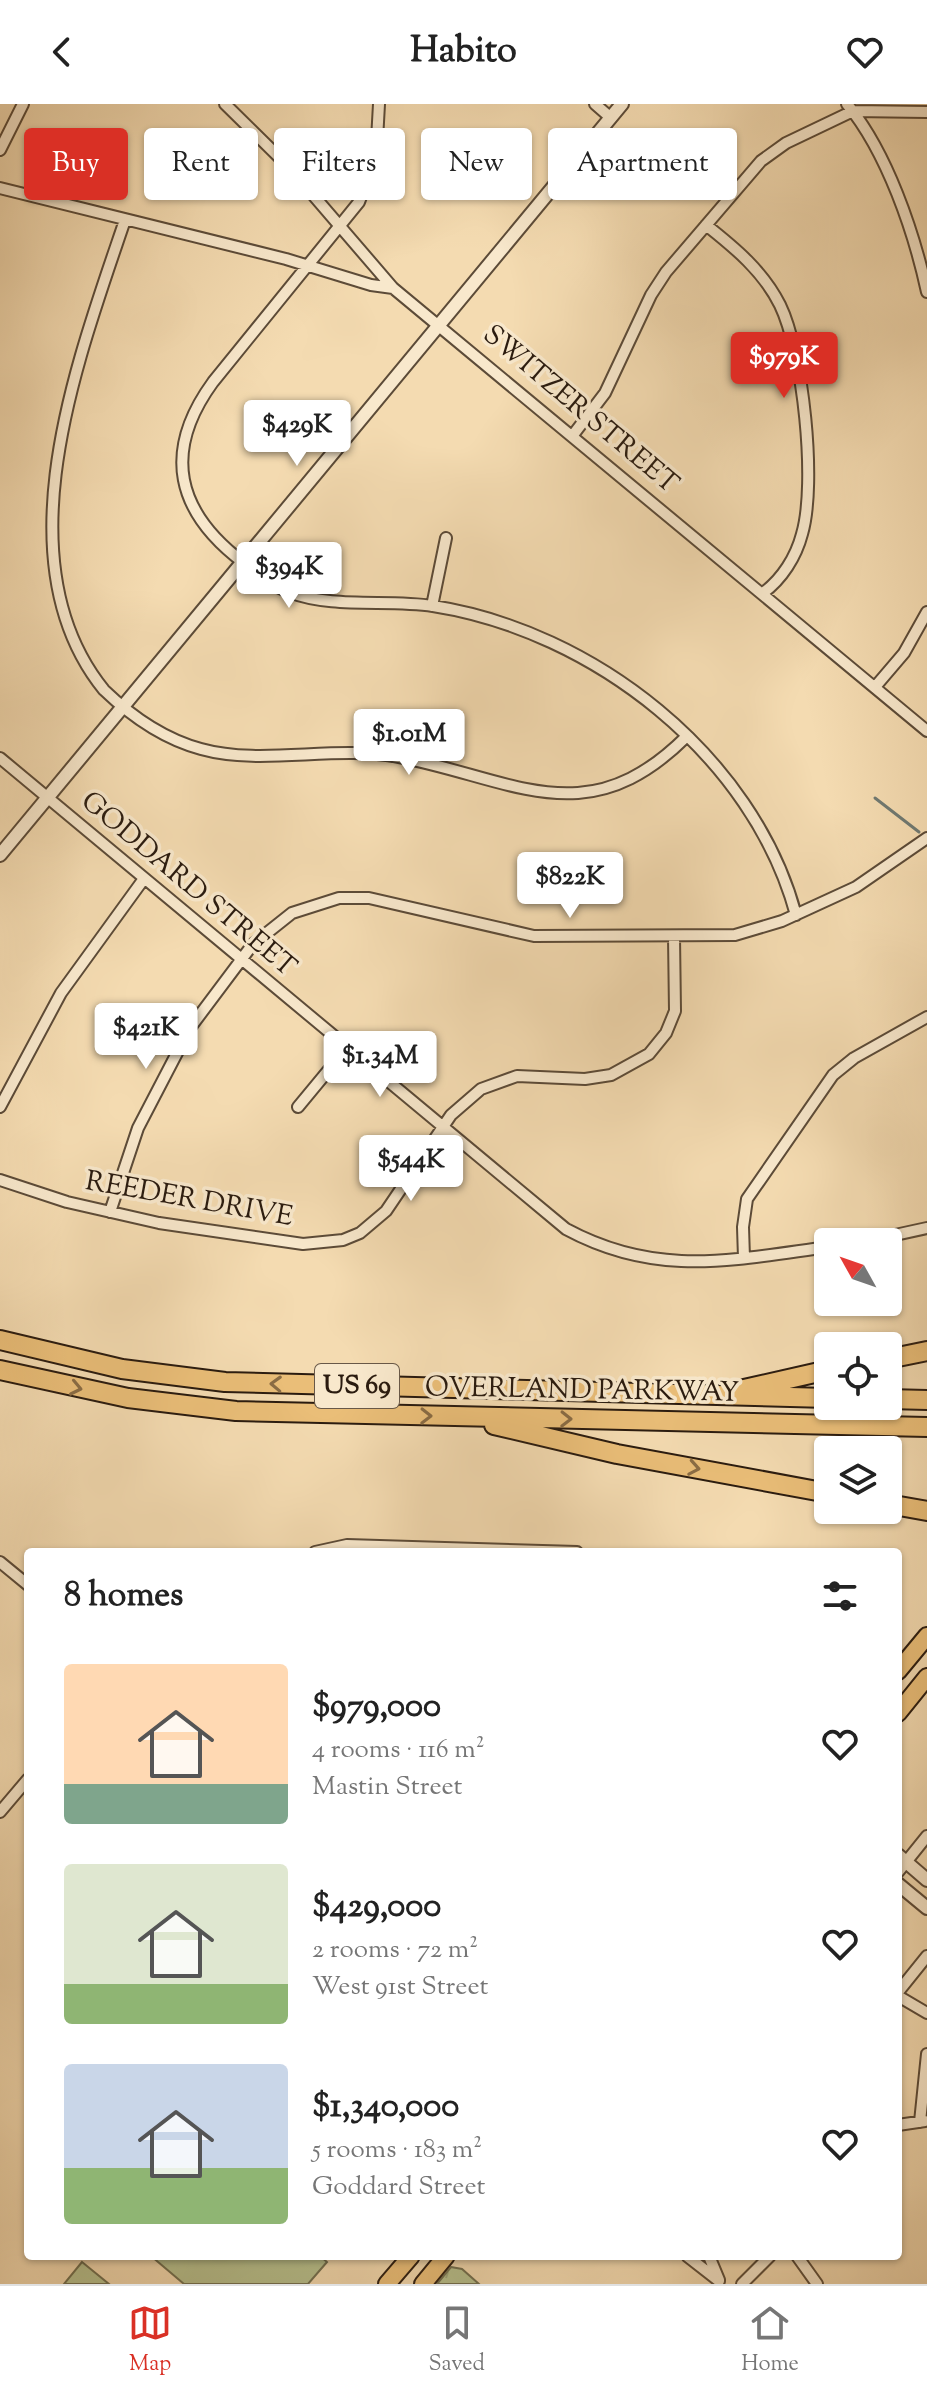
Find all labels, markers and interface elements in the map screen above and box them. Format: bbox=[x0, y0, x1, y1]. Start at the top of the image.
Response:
text: Habito bbox=[410, 26, 517, 78]
icon: back bbox=[40, 30, 84, 74]
icon: heart bbox=[843, 30, 887, 74]
chip: Buy bbox=[24, 128, 128, 200]
chip: Rent bbox=[144, 128, 258, 200]
chip: Filters bbox=[274, 128, 405, 200]
chip: New bbox=[421, 128, 532, 200]
chip: Apartment bbox=[548, 128, 737, 200]
street label: SWITZER STREET bbox=[473, 316, 687, 504]
pin: $979K bbox=[728, 332, 840, 400]
text: $979K bbox=[749, 339, 819, 376]
pin: $429K bbox=[241, 400, 353, 468]
text: $429K bbox=[262, 407, 332, 444]
pin: $394K bbox=[233, 542, 345, 610]
text: $394K bbox=[255, 549, 323, 586]
pin: $1.01M bbox=[344, 709, 474, 777]
text: $1.01M bbox=[372, 716, 446, 753]
street label: GODDARD STREET bbox=[71, 783, 305, 988]
pin: $822K bbox=[514, 852, 626, 920]
text: $822K bbox=[535, 859, 605, 896]
pin: $421K bbox=[90, 1003, 202, 1071]
text: $421K bbox=[113, 1010, 179, 1047]
pin: $1.34M bbox=[315, 1031, 445, 1099]
text: $1.34M bbox=[342, 1038, 418, 1075]
pin: $544K bbox=[355, 1135, 467, 1203]
text: $544K bbox=[377, 1142, 445, 1179]
street label: REEDER DRIVE bbox=[82, 1162, 296, 1238]
north arrow bbox=[814, 1228, 902, 1316]
map controls bbox=[814, 1228, 902, 1524]
button: locate bbox=[814, 1332, 902, 1420]
road number: US 69 bbox=[315, 1364, 399, 1408]
street label: OVERLAND PARKWAY bbox=[424, 1368, 740, 1414]
one-way arrow bbox=[269, 1376, 282, 1393]
one-way arrow bbox=[68, 1379, 82, 1396]
one-way arrow bbox=[420, 1407, 433, 1424]
one-way arrow bbox=[560, 1410, 573, 1428]
button: layers bbox=[814, 1436, 902, 1524]
one-way arrow bbox=[687, 1459, 701, 1476]
text: 8 homes bbox=[64, 1572, 183, 1621]
icon: filters bbox=[818, 1574, 862, 1618]
text: $979,000 bbox=[312, 1683, 441, 1732]
icon: home bbox=[128, 1696, 224, 1792]
icon: heart bbox=[818, 1722, 862, 1766]
text: 4 rooms · 116 m² bbox=[312, 1732, 485, 1769]
text: Mastin Street bbox=[312, 1769, 462, 1806]
text: $429,000 bbox=[312, 1883, 441, 1932]
icon: home bbox=[128, 1896, 224, 1992]
icon: heart bbox=[818, 1922, 862, 1966]
text: 2 rooms · 72 m² bbox=[312, 1932, 478, 1969]
text: West 91st Street bbox=[312, 1969, 488, 2006]
text: $1,340,000 bbox=[312, 2083, 459, 2132]
icon: home bbox=[128, 2096, 224, 2192]
icon: heart bbox=[818, 2122, 862, 2166]
text: 5 rooms · 183 m² bbox=[312, 2132, 482, 2169]
text: Goddard Street bbox=[312, 2169, 485, 2206]
tab: Map bbox=[128, 2301, 172, 2381]
tab: Saved bbox=[428, 2301, 485, 2381]
tab: Home bbox=[741, 2301, 799, 2381]

